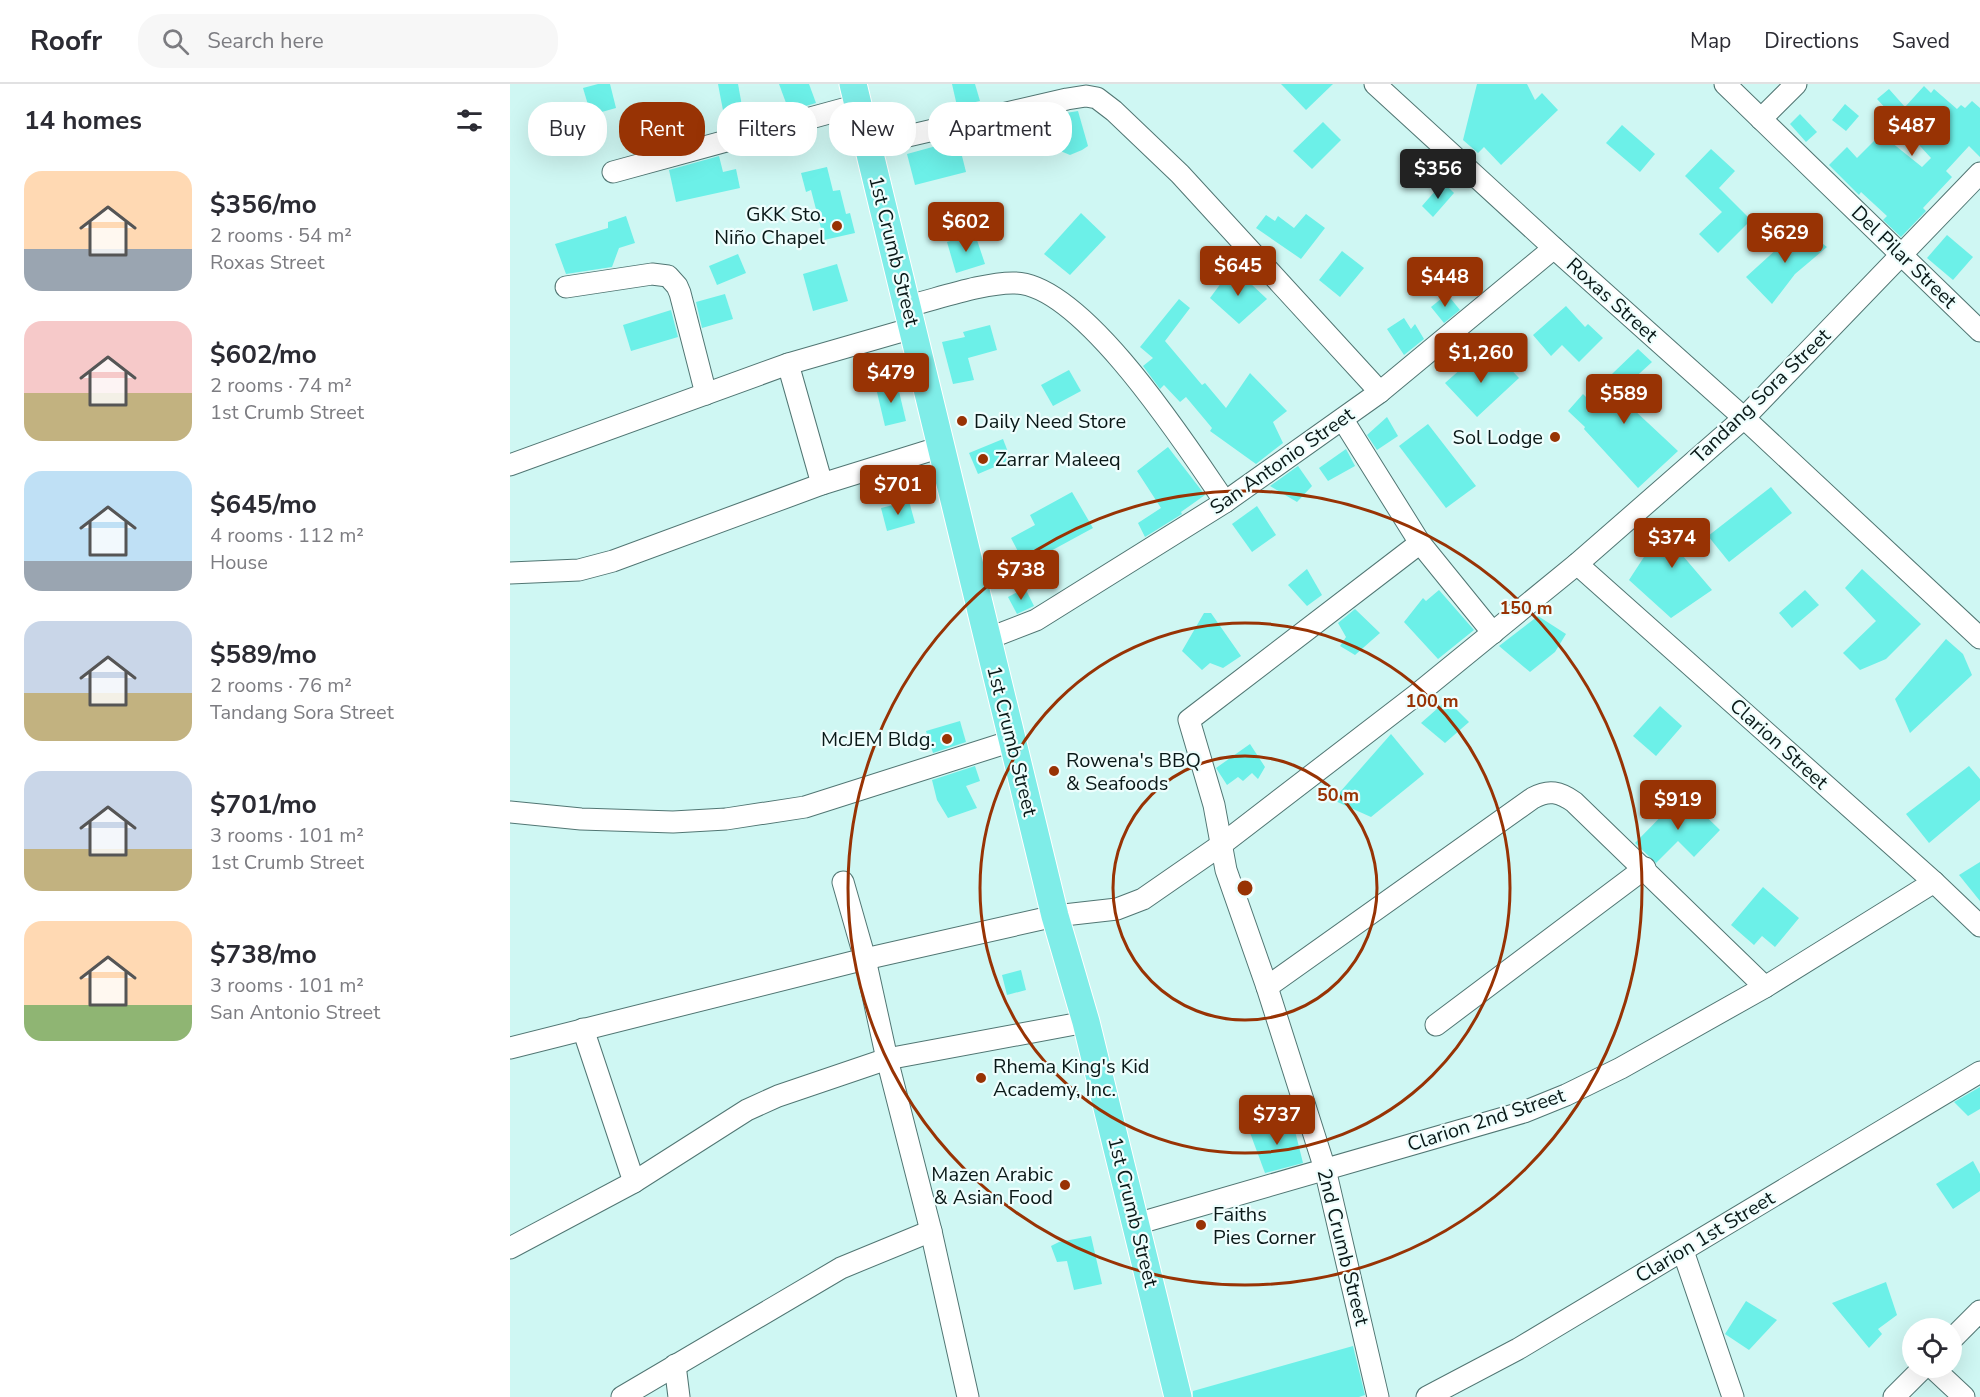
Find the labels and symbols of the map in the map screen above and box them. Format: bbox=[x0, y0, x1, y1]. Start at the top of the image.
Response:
pin: $487 bbox=[1876, 106, 1948, 157]
pin: $356 bbox=[1402, 149, 1474, 200]
street label: 1st Crumb Street bbox=[862, 173, 926, 330]
street label: Del Pilar Street bbox=[1845, 200, 1963, 315]
place label: GKK Sto. Niño Chapel bbox=[714, 201, 825, 251]
pin: $602 bbox=[930, 202, 1002, 253]
pin: $629 bbox=[1749, 213, 1821, 264]
marker: GKK Sto. Niño Chapel bbox=[830, 219, 844, 233]
pin: $645 bbox=[1202, 246, 1274, 297]
street label: Roxas Street bbox=[1560, 252, 1664, 349]
pin: $448 bbox=[1409, 257, 1481, 308]
street label: Tandang Sora Street bbox=[1686, 322, 1837, 470]
pin: $1,260 bbox=[1432, 333, 1530, 384]
pin: $479 bbox=[855, 353, 927, 404]
pin: $589 bbox=[1588, 374, 1660, 425]
street label: San Antonio Street bbox=[1205, 401, 1360, 521]
place label: Daily Need Store bbox=[974, 408, 1126, 435]
marker: Daily Need Store bbox=[955, 414, 969, 428]
place label: Sol Lodge bbox=[1453, 424, 1543, 451]
marker: Sol Lodge bbox=[1548, 430, 1562, 444]
place label: Zarrar Maleeq bbox=[995, 446, 1121, 473]
marker: Zarrar Maleeq bbox=[976, 452, 990, 466]
pin: $701 bbox=[862, 465, 934, 516]
pin: $374 bbox=[1636, 518, 1708, 569]
pin: $738 bbox=[985, 550, 1057, 601]
text: 150 m bbox=[1499, 596, 1553, 620]
street label: 1st Crumb Street bbox=[980, 663, 1044, 820]
text: 100 m bbox=[1405, 689, 1459, 713]
street label: Clarion Street bbox=[1724, 692, 1835, 796]
place label: McJEM Bldg. bbox=[821, 726, 935, 753]
marker: McJEM Bldg. bbox=[940, 732, 954, 746]
place label: Rowena's BBQ & Seafoods bbox=[1066, 747, 1201, 797]
marker: Rowena's BBQ & Seafoods bbox=[1047, 764, 1061, 778]
pin: $919 bbox=[1642, 780, 1714, 831]
text: 50 m bbox=[1317, 783, 1359, 807]
centre of rings bbox=[1235, 878, 1255, 898]
place label: Rhema King's Kid Academy, Inc. bbox=[993, 1053, 1149, 1103]
marker: Rhema King's Kid Academy, Inc. bbox=[974, 1071, 988, 1085]
street label: Clarion 2nd Street bbox=[1404, 1081, 1569, 1158]
pin: $737 bbox=[1241, 1095, 1313, 1146]
street label: 1st Crumb Street bbox=[1101, 1134, 1165, 1291]
place label: Mazen Arabic & Asian Food bbox=[931, 1161, 1053, 1211]
street label: 2nd Crumb Street bbox=[1310, 1166, 1376, 1329]
marker: Mazen Arabic & Asian Food bbox=[1058, 1178, 1072, 1192]
street label: Clarion 1st Street bbox=[1630, 1184, 1780, 1289]
place label: Faiths Pies Corner bbox=[1213, 1201, 1316, 1251]
marker: Faiths Pies Corner bbox=[1194, 1218, 1208, 1232]

